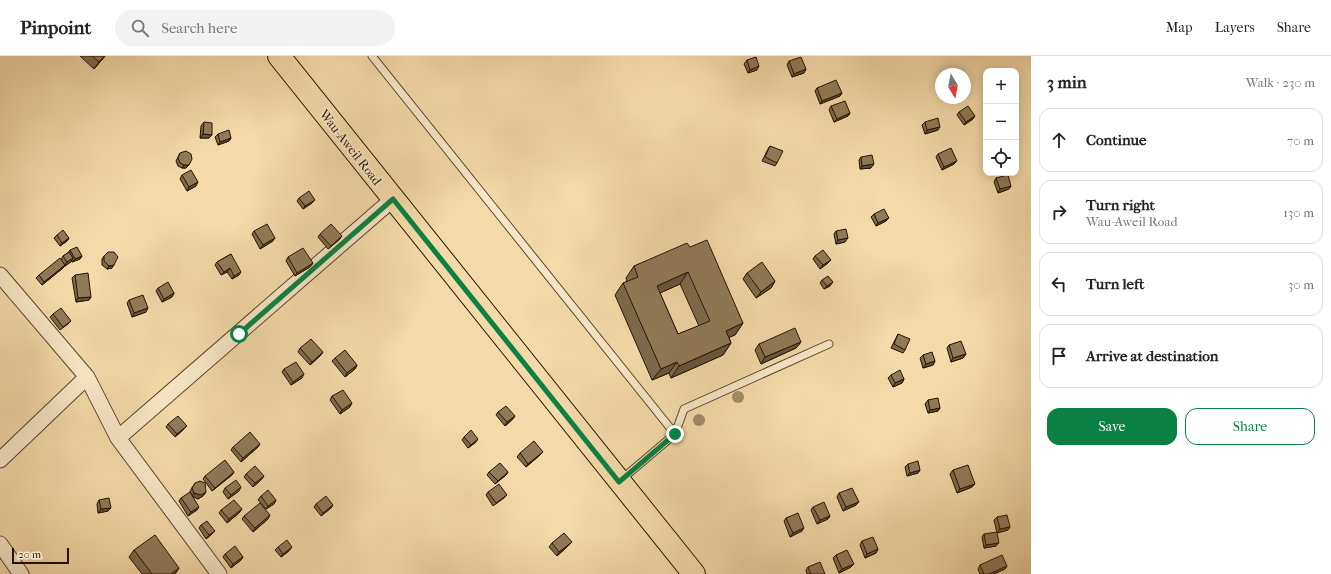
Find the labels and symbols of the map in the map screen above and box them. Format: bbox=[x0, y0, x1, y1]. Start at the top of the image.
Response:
north arrow bbox=[935, 68, 971, 104]
street label: Wau-Aweil Road bbox=[316, 106, 385, 189]
route start bbox=[230, 325, 248, 343]
route end bbox=[666, 425, 684, 443]
scale bar bbox=[12, 546, 69, 565]

